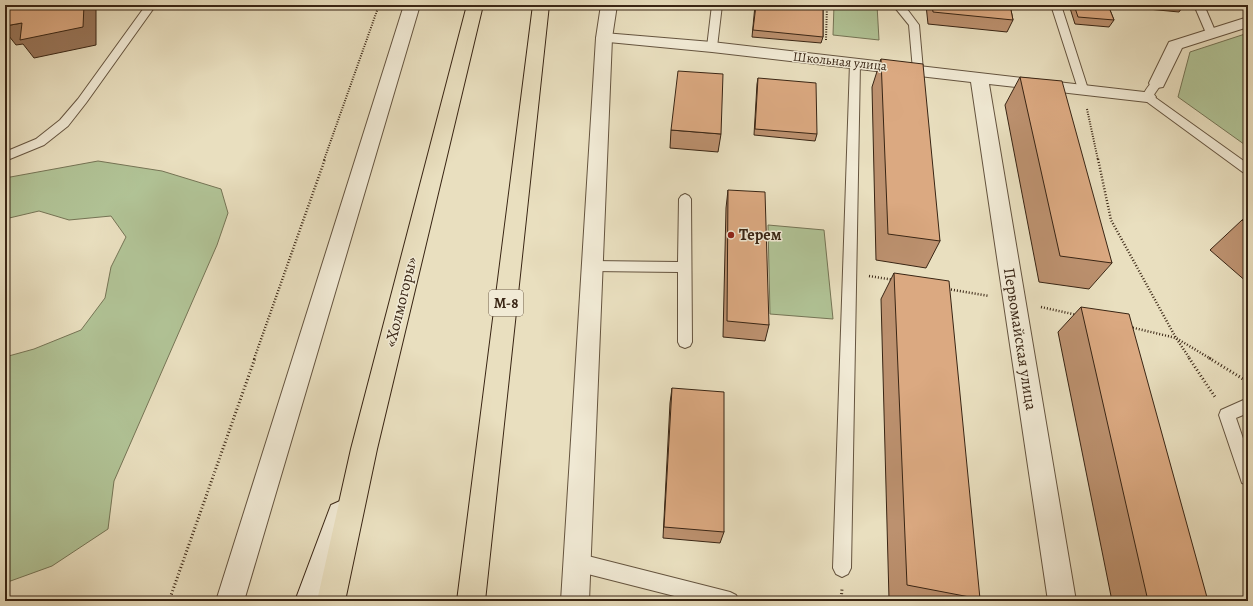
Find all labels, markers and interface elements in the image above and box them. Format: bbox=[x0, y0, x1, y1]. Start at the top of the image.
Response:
street label: Школьная улица bbox=[792, 48, 888, 74]
place label: Терем bbox=[739, 224, 782, 246]
marker: Терем bbox=[726, 230, 736, 240]
street label: «Холмогоры» bbox=[379, 254, 423, 349]
street label: Первомайская улица bbox=[998, 266, 1042, 412]
road number: М-8 bbox=[489, 290, 523, 316]

